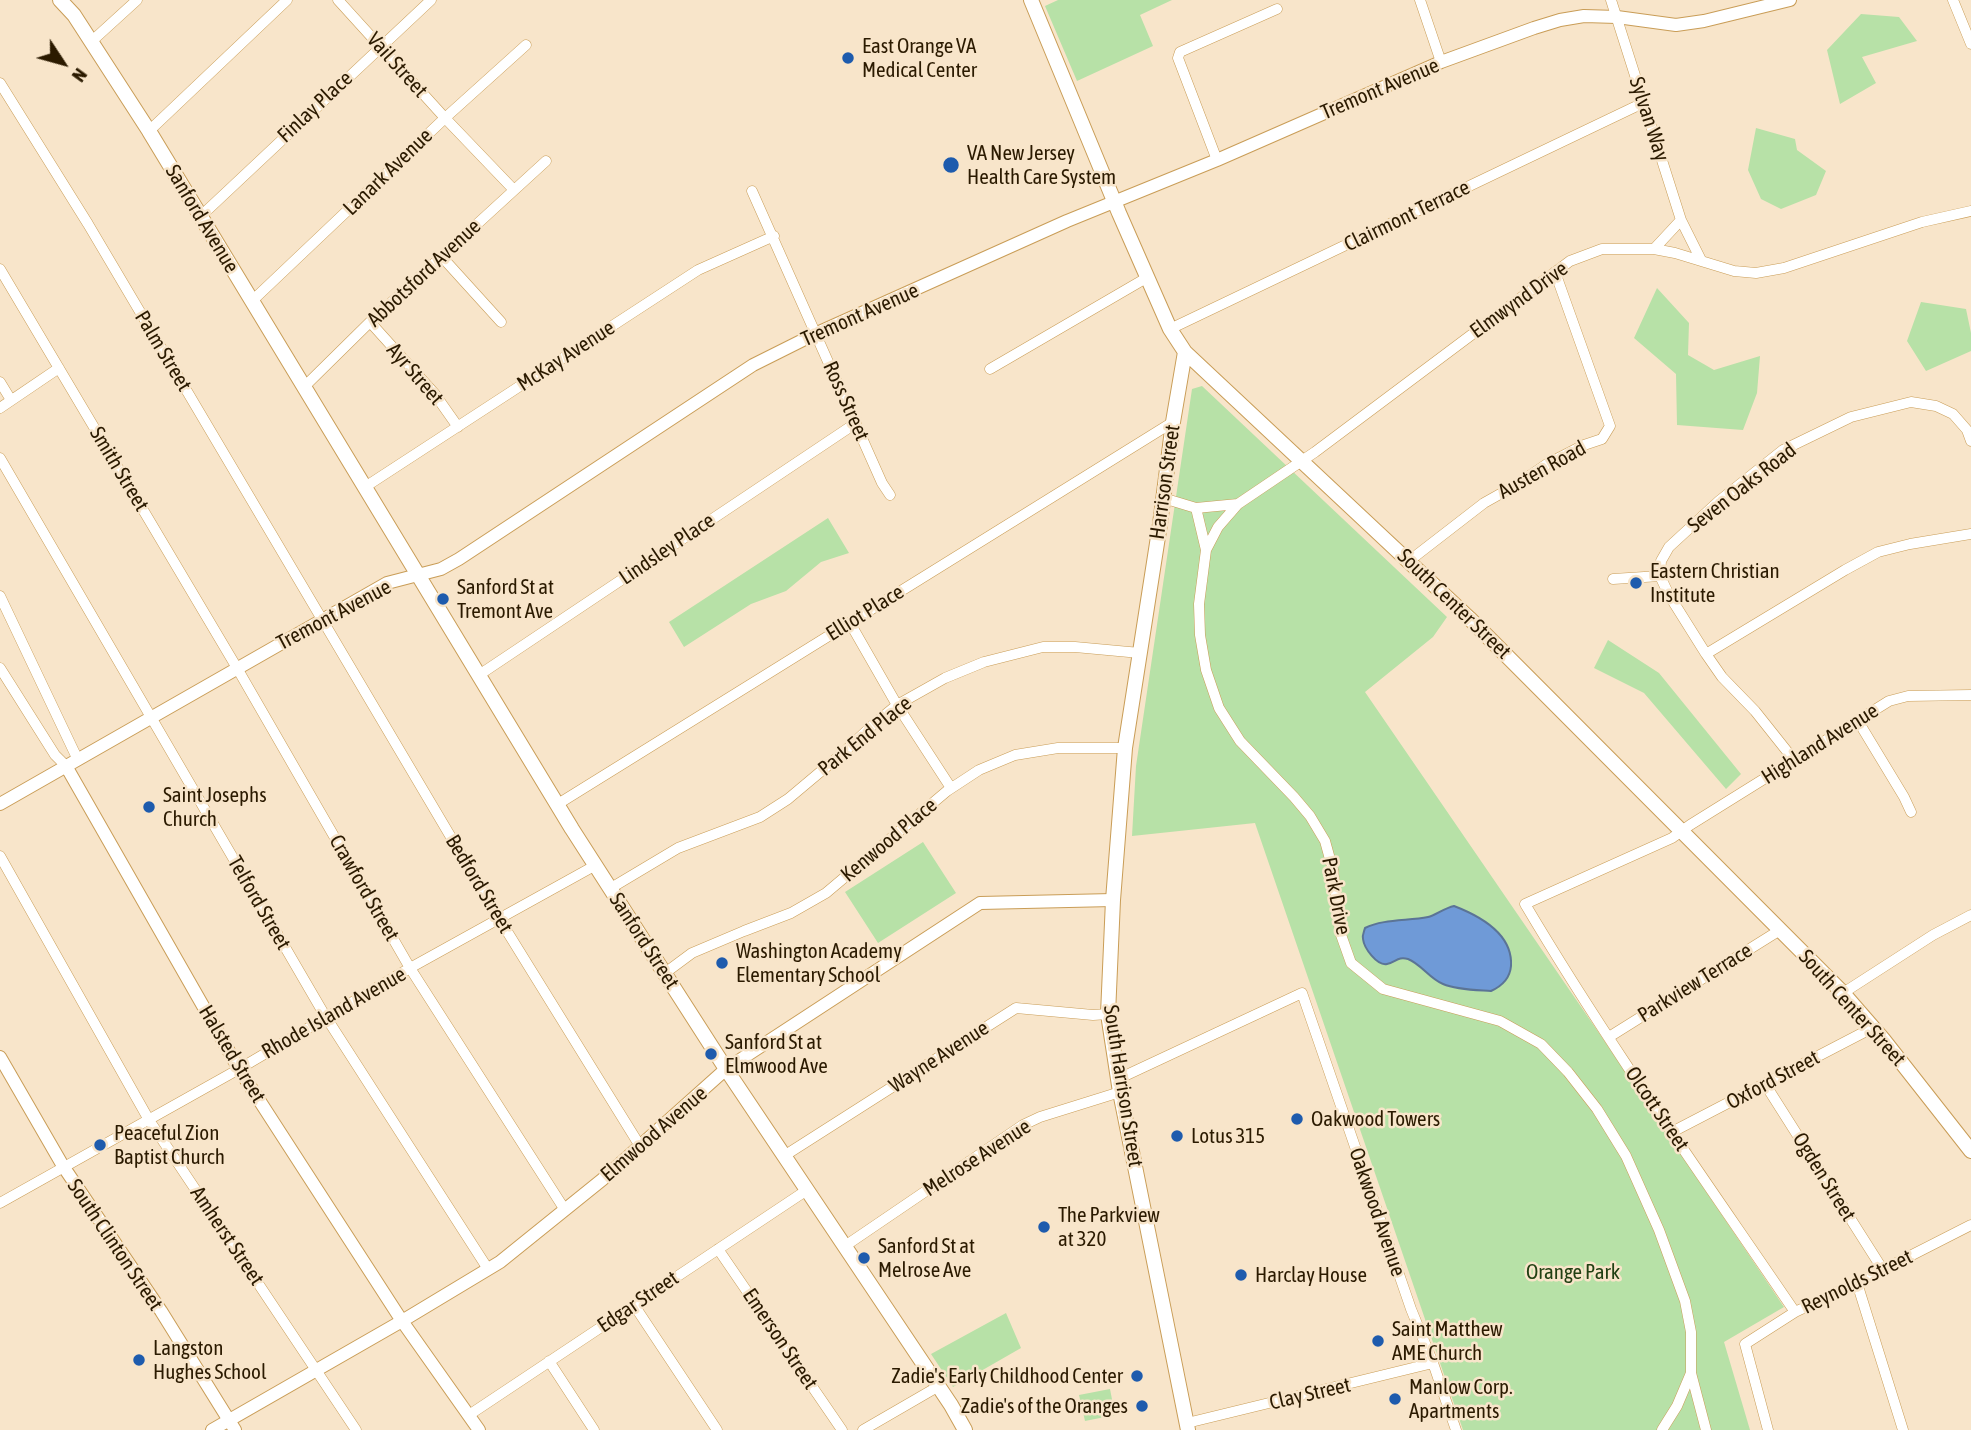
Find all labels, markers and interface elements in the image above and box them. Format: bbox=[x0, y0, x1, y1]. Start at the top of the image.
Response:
street label: Vail Street bbox=[361, 27, 433, 103]
north arrow bbox=[28, 28, 98, 98]
place label: East Orange VA Medical Center bbox=[862, 33, 977, 83]
marker: East Orange VA Medical Center bbox=[840, 50, 856, 66]
street label: Tremont Avenue bbox=[1317, 53, 1443, 125]
text: N bbox=[68, 64, 92, 86]
street label: Finlay Place bbox=[272, 66, 358, 148]
street label: Sylvan Way bbox=[1624, 74, 1674, 164]
street label: Lanark Avenue bbox=[338, 123, 438, 221]
place label: VA New Jersey Health Care System bbox=[967, 140, 1116, 190]
marker: VA New Jersey Health Care System bbox=[941, 155, 961, 175]
street label: Sanford Avenue bbox=[160, 160, 244, 278]
street label: Clairmont Terrace bbox=[1340, 175, 1474, 257]
street label: Abbotsford Avenue bbox=[362, 214, 486, 332]
street label: Elmwynd Drive bbox=[1465, 256, 1573, 344]
street label: Tremont Avenue bbox=[797, 278, 923, 352]
street label: Palm Street bbox=[129, 306, 197, 396]
street label: McKay Avenue bbox=[513, 315, 619, 397]
street label: Ayr Street bbox=[381, 338, 449, 410]
street label: Ross Street bbox=[817, 357, 875, 445]
street label: Smith Street bbox=[84, 422, 154, 516]
street label: Harrison Street bbox=[1144, 423, 1186, 541]
street label: Austen Road bbox=[1494, 436, 1590, 504]
street label: Seven Oaks Road bbox=[1683, 438, 1801, 538]
street label: Lindsley Place bbox=[615, 508, 719, 590]
street label: South Center Street bbox=[1392, 544, 1516, 664]
place label: Eastern Christian Institute bbox=[1650, 558, 1780, 608]
street label: Tremont Avenue bbox=[272, 574, 396, 656]
place label: Sanford St at Tremont Ave bbox=[457, 574, 554, 624]
marker: Eastern Christian Institute bbox=[1628, 575, 1644, 591]
street label: Elliot Place bbox=[822, 579, 908, 647]
marker: Sanford St at Tremont Ave bbox=[435, 591, 451, 607]
street label: Park End Place bbox=[813, 691, 917, 781]
street label: Highland Avenue bbox=[1757, 698, 1883, 790]
place label: Saint Josephs Church bbox=[163, 782, 267, 832]
street label: Kenwood Place bbox=[836, 793, 942, 887]
marker: Saint Josephs Church bbox=[141, 799, 157, 815]
street label: Crawford Street bbox=[324, 830, 404, 946]
street label: Bedford Street bbox=[440, 830, 518, 938]
street label: Telford Street bbox=[222, 852, 296, 954]
street label: Park Drive bbox=[1316, 855, 1356, 937]
street label: Sanford Street bbox=[604, 888, 684, 994]
place label: Washington Academy Elementary School bbox=[736, 938, 902, 988]
street label: Parkview Terrace bbox=[1633, 938, 1757, 1028]
street label: South Center Street bbox=[1793, 945, 1911, 1071]
marker: Washington Academy Elementary School bbox=[714, 955, 730, 971]
street label: Rhode Island Avenue bbox=[257, 962, 411, 1064]
street label: Halsted Street bbox=[193, 1001, 271, 1107]
street label: South Harrison Street bbox=[1098, 1003, 1148, 1169]
street label: Wayne Avenue bbox=[884, 1015, 994, 1099]
place label: Sanford St at Elmwood Ave bbox=[725, 1029, 828, 1079]
street label: Oxford Street bbox=[1722, 1045, 1824, 1115]
marker: Sanford St at Elmwood Ave bbox=[703, 1046, 719, 1062]
street label: Olcott Street bbox=[1620, 1062, 1694, 1156]
street label: Elmwood Avenue bbox=[596, 1081, 712, 1187]
place label: Oakwood Towers bbox=[1311, 1106, 1440, 1132]
marker: Oakwood Towers bbox=[1289, 1111, 1305, 1127]
street label: Melrose Avenue bbox=[918, 1114, 1036, 1202]
place label: Peaceful Zion Baptist Church bbox=[114, 1120, 225, 1170]
place label: Lotus 315 bbox=[1191, 1123, 1265, 1149]
marker: Lotus 315 bbox=[1169, 1128, 1185, 1144]
street label: Ogden Street bbox=[1787, 1128, 1861, 1226]
marker: Peaceful Zion Baptist Church bbox=[92, 1137, 108, 1153]
street label: Oakwood Avenue bbox=[1343, 1144, 1411, 1280]
street label: South Clinton Street bbox=[62, 1175, 168, 1315]
street label: Amherst Street bbox=[185, 1182, 269, 1290]
place label: The Parkview at 320 bbox=[1058, 1202, 1160, 1252]
marker: The Parkview at 320 bbox=[1036, 1219, 1052, 1235]
place label: Sanford St at Melrose Ave bbox=[878, 1233, 975, 1283]
street label: Reynolds Street bbox=[1797, 1244, 1917, 1320]
marker: Sanford St at Melrose Ave bbox=[856, 1250, 872, 1266]
park label: Orange Park bbox=[1526, 1259, 1620, 1285]
place label: Harclay House bbox=[1255, 1262, 1367, 1288]
street label: Edgar Street bbox=[593, 1266, 683, 1338]
marker: Harclay House bbox=[1233, 1267, 1249, 1283]
street label: Emerson Street bbox=[737, 1284, 823, 1394]
place label: Saint Matthew AME Church bbox=[1392, 1316, 1503, 1366]
marker: Saint Matthew AME Church bbox=[1370, 1333, 1386, 1349]
place label: Langston Hughes School bbox=[153, 1335, 266, 1385]
marker: Langston Hughes School bbox=[131, 1352, 147, 1368]
place label: Zadie's Early Childhood Center bbox=[891, 1363, 1123, 1389]
marker: Zadie's Early Childhood Center bbox=[1129, 1368, 1145, 1384]
street label: Clay Street bbox=[1267, 1372, 1353, 1416]
place label: Manlow Corp. Apartments bbox=[1409, 1374, 1513, 1424]
marker: Manlow Corp. Apartments bbox=[1387, 1391, 1403, 1407]
place label: Zadie's of the Oranges bbox=[961, 1393, 1128, 1419]
marker: Zadie's of the Oranges bbox=[1134, 1398, 1150, 1414]

